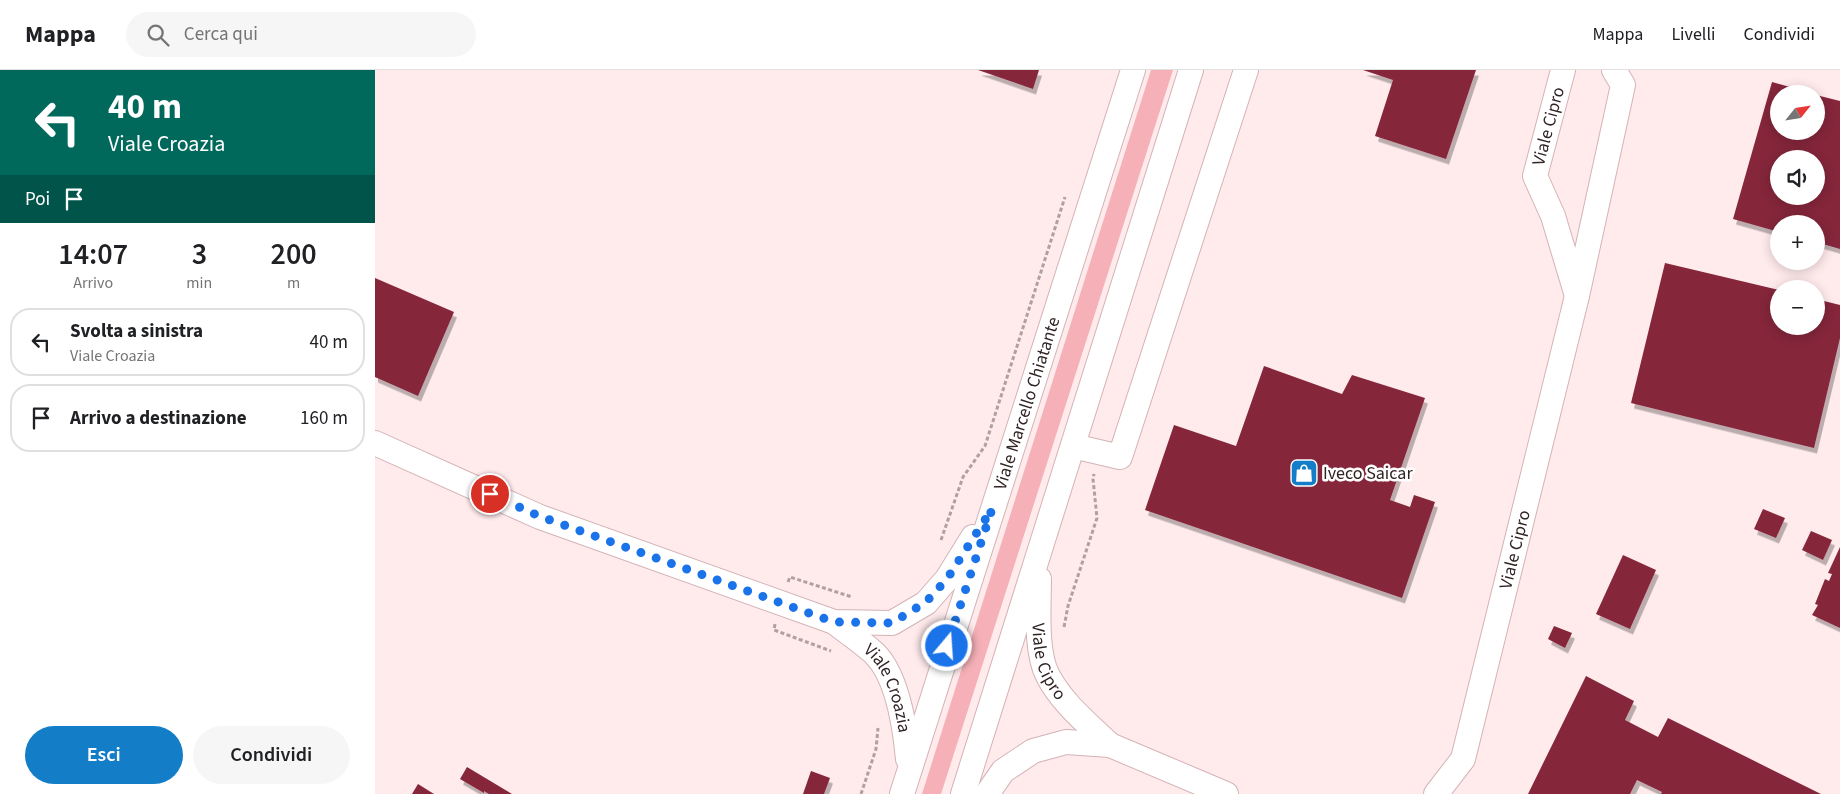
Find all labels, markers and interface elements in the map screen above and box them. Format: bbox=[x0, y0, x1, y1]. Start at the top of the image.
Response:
search box bbox=[126, 12, 476, 57]
text: Mappa bbox=[25, 17, 96, 52]
icon: search bbox=[144, 21, 172, 49]
text: Cerca qui bbox=[184, 21, 258, 48]
text: Mappa bbox=[1592, 22, 1643, 47]
text: Livelli bbox=[1671, 22, 1715, 47]
text: Condividi bbox=[1743, 22, 1815, 47]
text: 40 m bbox=[108, 82, 182, 132]
street label: Viale Cipro bbox=[1526, 84, 1571, 168]
north arrow bbox=[1770, 85, 1825, 140]
map controls bbox=[1770, 85, 1825, 335]
icon: left bbox=[25, 90, 90, 155]
text: Viale Croazia bbox=[108, 128, 225, 160]
button: sound bbox=[1770, 150, 1825, 205]
icon: arrive bbox=[60, 185, 88, 213]
text: Poi bbox=[25, 186, 50, 213]
button: + bbox=[1770, 215, 1825, 270]
text: 14:07 bbox=[58, 233, 128, 276]
text: 3 bbox=[192, 233, 207, 276]
text: 200 bbox=[271, 233, 317, 276]
text: Arrivo bbox=[73, 272, 113, 294]
text: min bbox=[186, 272, 212, 294]
text: m bbox=[287, 272, 300, 294]
button: − bbox=[1770, 280, 1825, 335]
street label: Viale Marcello Chiatante bbox=[988, 314, 1066, 493]
text: Svolta a sinistra bbox=[70, 318, 203, 345]
icon: left bbox=[27, 328, 55, 356]
text: 40 m bbox=[310, 329, 348, 356]
text: Viale Croazia bbox=[70, 345, 155, 367]
icon: arrive bbox=[27, 404, 55, 432]
text: Arrivo a destinazione bbox=[70, 405, 247, 432]
text: 160 m bbox=[300, 405, 348, 432]
shop icon: Iveco Saicar bbox=[1289, 458, 1319, 488]
place label: Iveco Saicar bbox=[1323, 461, 1413, 486]
pin bbox=[469, 473, 511, 515]
icon: arrive bbox=[476, 480, 504, 508]
street label: Viale Cipro bbox=[1493, 508, 1537, 592]
position arrow bbox=[920, 619, 972, 671]
street label: Viale Cipro bbox=[1025, 622, 1072, 705]
street label: Viale Croazia bbox=[858, 638, 917, 734]
button: Esci bbox=[25, 726, 183, 784]
button: Condividi bbox=[193, 726, 350, 784]

